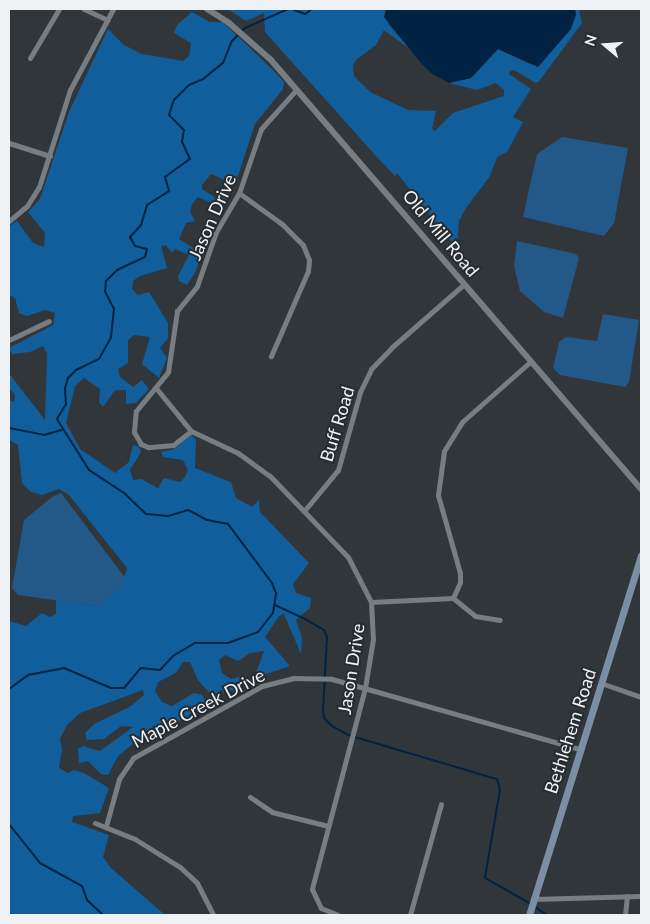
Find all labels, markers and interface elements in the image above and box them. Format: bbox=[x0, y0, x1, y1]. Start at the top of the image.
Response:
north arrow bbox=[580, 20, 630, 70]
text: N bbox=[581, 32, 600, 48]
street label: Jason Drive bbox=[183, 171, 241, 263]
street label: Old Mill Road bbox=[398, 185, 484, 281]
street label: Buff Road bbox=[315, 384, 359, 464]
street label: Jason Drive bbox=[333, 622, 369, 716]
street label: Maple Creek Drive bbox=[128, 664, 268, 752]
street label: Bethlehem Road bbox=[540, 666, 600, 796]

